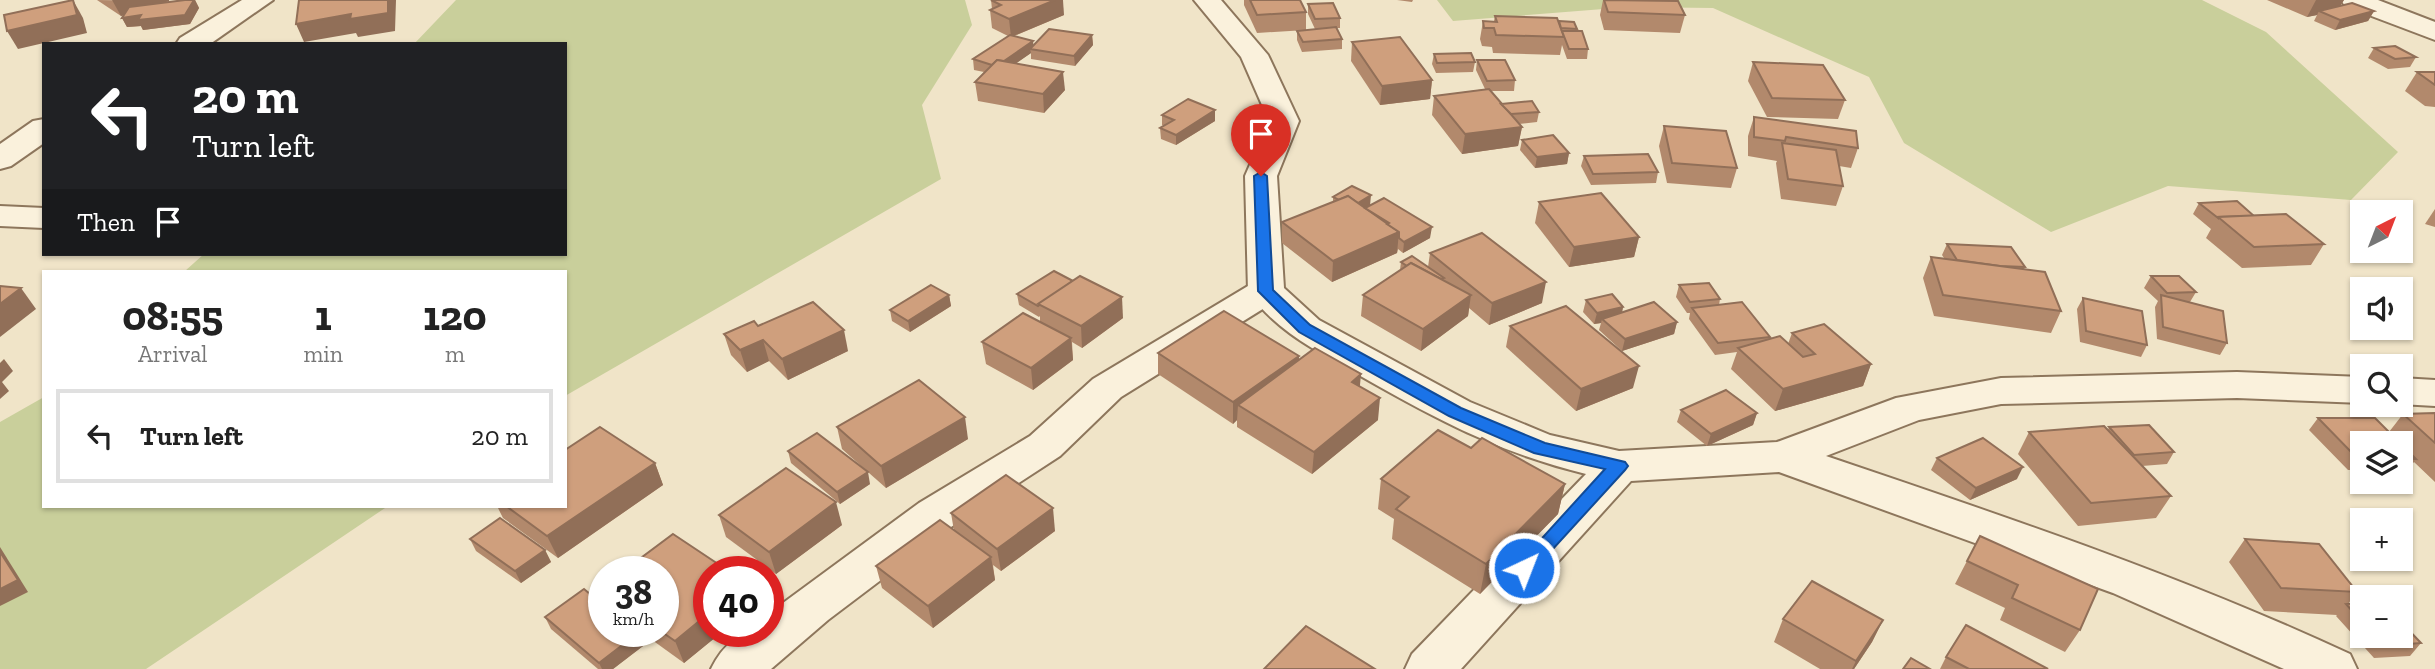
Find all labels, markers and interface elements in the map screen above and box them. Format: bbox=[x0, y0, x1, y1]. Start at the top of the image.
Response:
text: 20 m bbox=[192, 67, 299, 126]
icon: left bbox=[77, 70, 168, 161]
pin bbox=[1231, 104, 1291, 176]
icon: arrive bbox=[1242, 115, 1280, 153]
text: Turn left bbox=[192, 127, 314, 165]
north arrow bbox=[2350, 200, 2413, 262]
map controls bbox=[2350, 200, 2413, 648]
icon: arrive bbox=[149, 203, 187, 241]
text: Then bbox=[77, 206, 135, 238]
button: sound bbox=[2350, 277, 2413, 340]
text: 08:55 bbox=[122, 290, 223, 341]
text: 1 bbox=[315, 290, 332, 341]
text: 120 bbox=[423, 290, 487, 341]
text: Arrival bbox=[138, 340, 207, 368]
text: min bbox=[303, 340, 343, 368]
text: m bbox=[445, 340, 465, 368]
button: search bbox=[2350, 354, 2413, 417]
icon: left bbox=[81, 417, 119, 455]
text: Turn left bbox=[140, 420, 243, 452]
text: 20 m bbox=[471, 420, 528, 452]
button: layers bbox=[2350, 431, 2413, 494]
button: + bbox=[2350, 508, 2413, 571]
position arrow bbox=[1487, 531, 1561, 605]
speed limit sign: 40 bbox=[693, 556, 784, 647]
text: 38 bbox=[615, 571, 652, 613]
button: − bbox=[2350, 585, 2413, 648]
text: km/h bbox=[613, 608, 654, 630]

